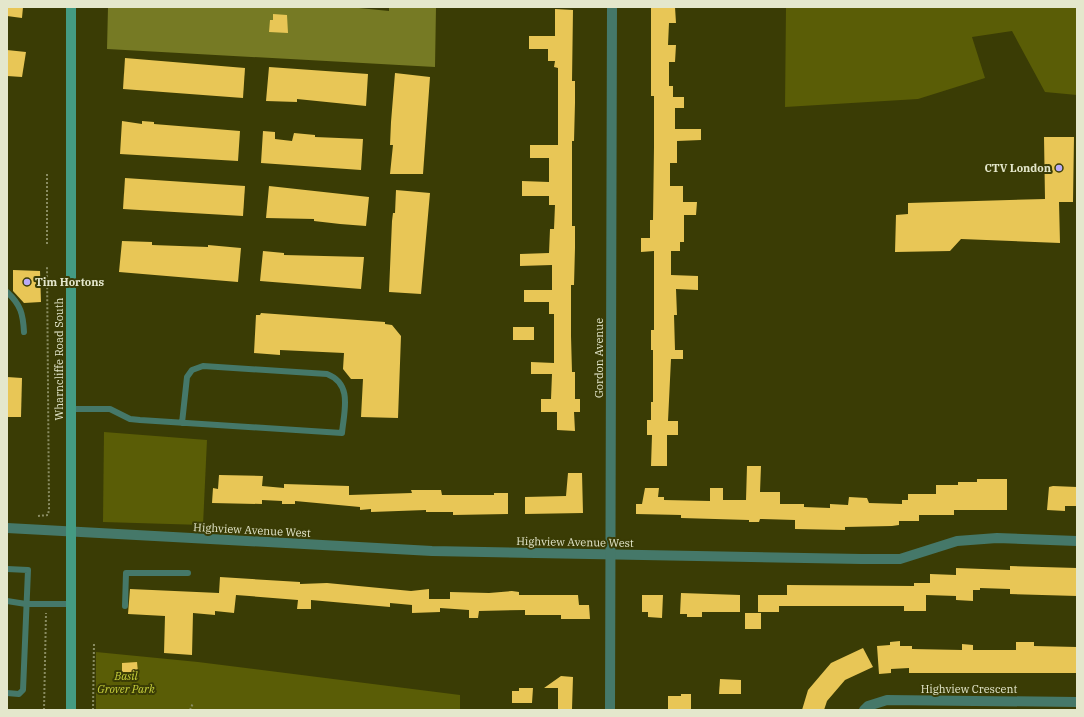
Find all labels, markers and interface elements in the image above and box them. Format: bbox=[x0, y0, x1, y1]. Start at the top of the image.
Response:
place label: CTV London bbox=[984, 161, 1051, 175]
marker: CTV London bbox=[1054, 163, 1064, 173]
place label: Tim Hortons bbox=[35, 275, 104, 289]
marker: Tim Hortons bbox=[22, 277, 32, 287]
street label: Wharncliffe Road South bbox=[52, 297, 66, 420]
street label: Gordon Avenue bbox=[592, 318, 606, 398]
street label: Highview Avenue West bbox=[193, 520, 311, 540]
street label: Highview Avenue West bbox=[516, 534, 634, 550]
park label: Basil Grover Park bbox=[97, 669, 155, 696]
street label: Highview Crescent bbox=[921, 682, 1017, 696]

